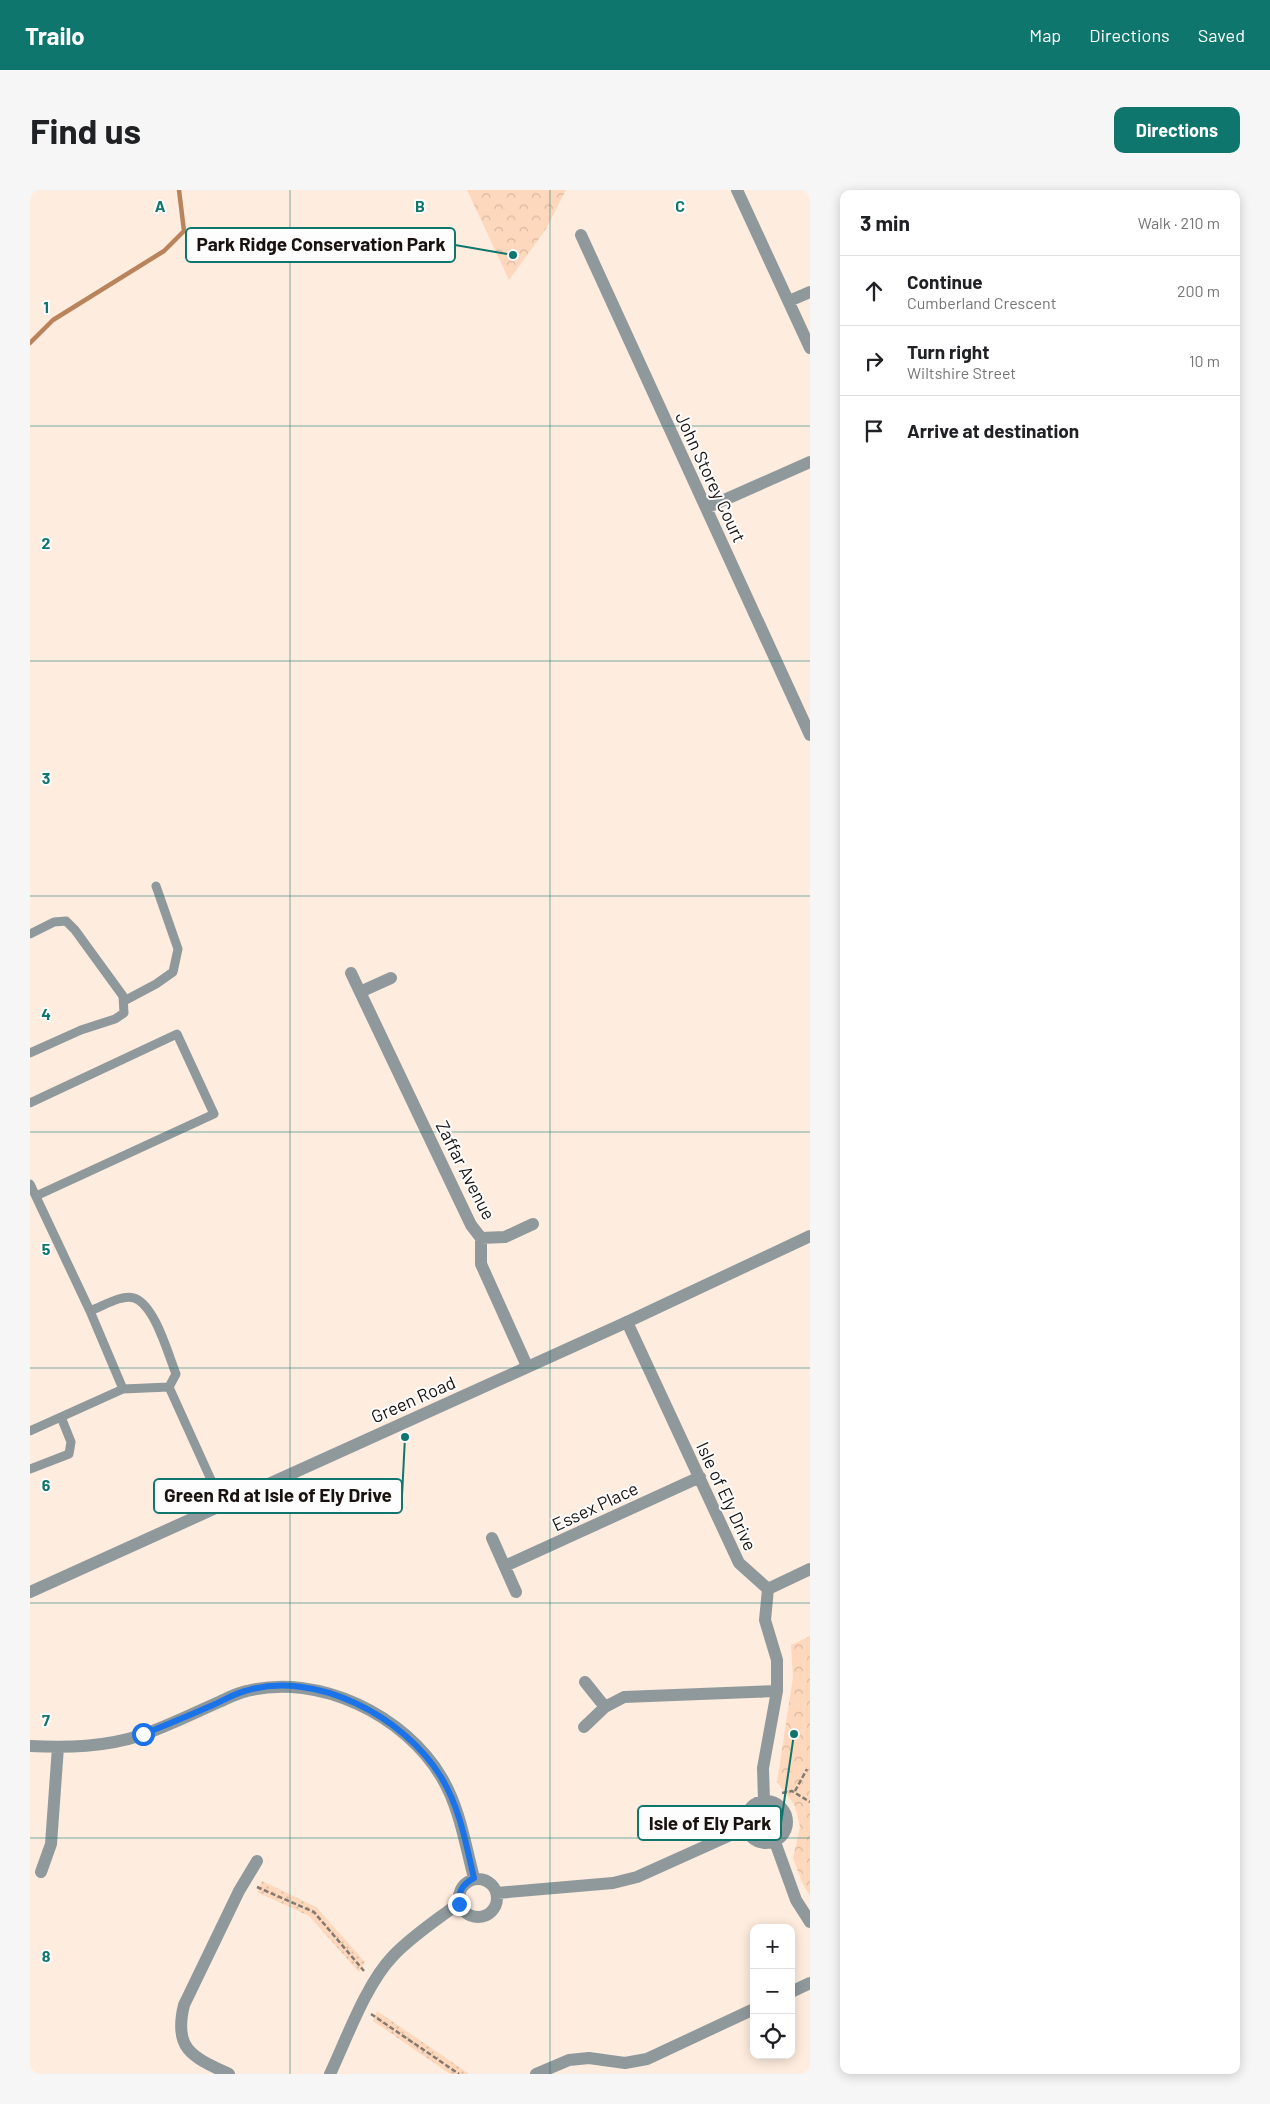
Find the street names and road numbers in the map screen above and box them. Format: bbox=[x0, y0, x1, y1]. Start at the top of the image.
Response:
street label: John Storey Court bbox=[671, 408, 751, 546]
street label: Zaffar Avenue bbox=[432, 1117, 500, 1223]
street label: Green Road bbox=[368, 1371, 458, 1427]
street label: Isle of Ely Drive bbox=[692, 1438, 762, 1554]
street label: Essex Place bbox=[548, 1477, 642, 1535]

